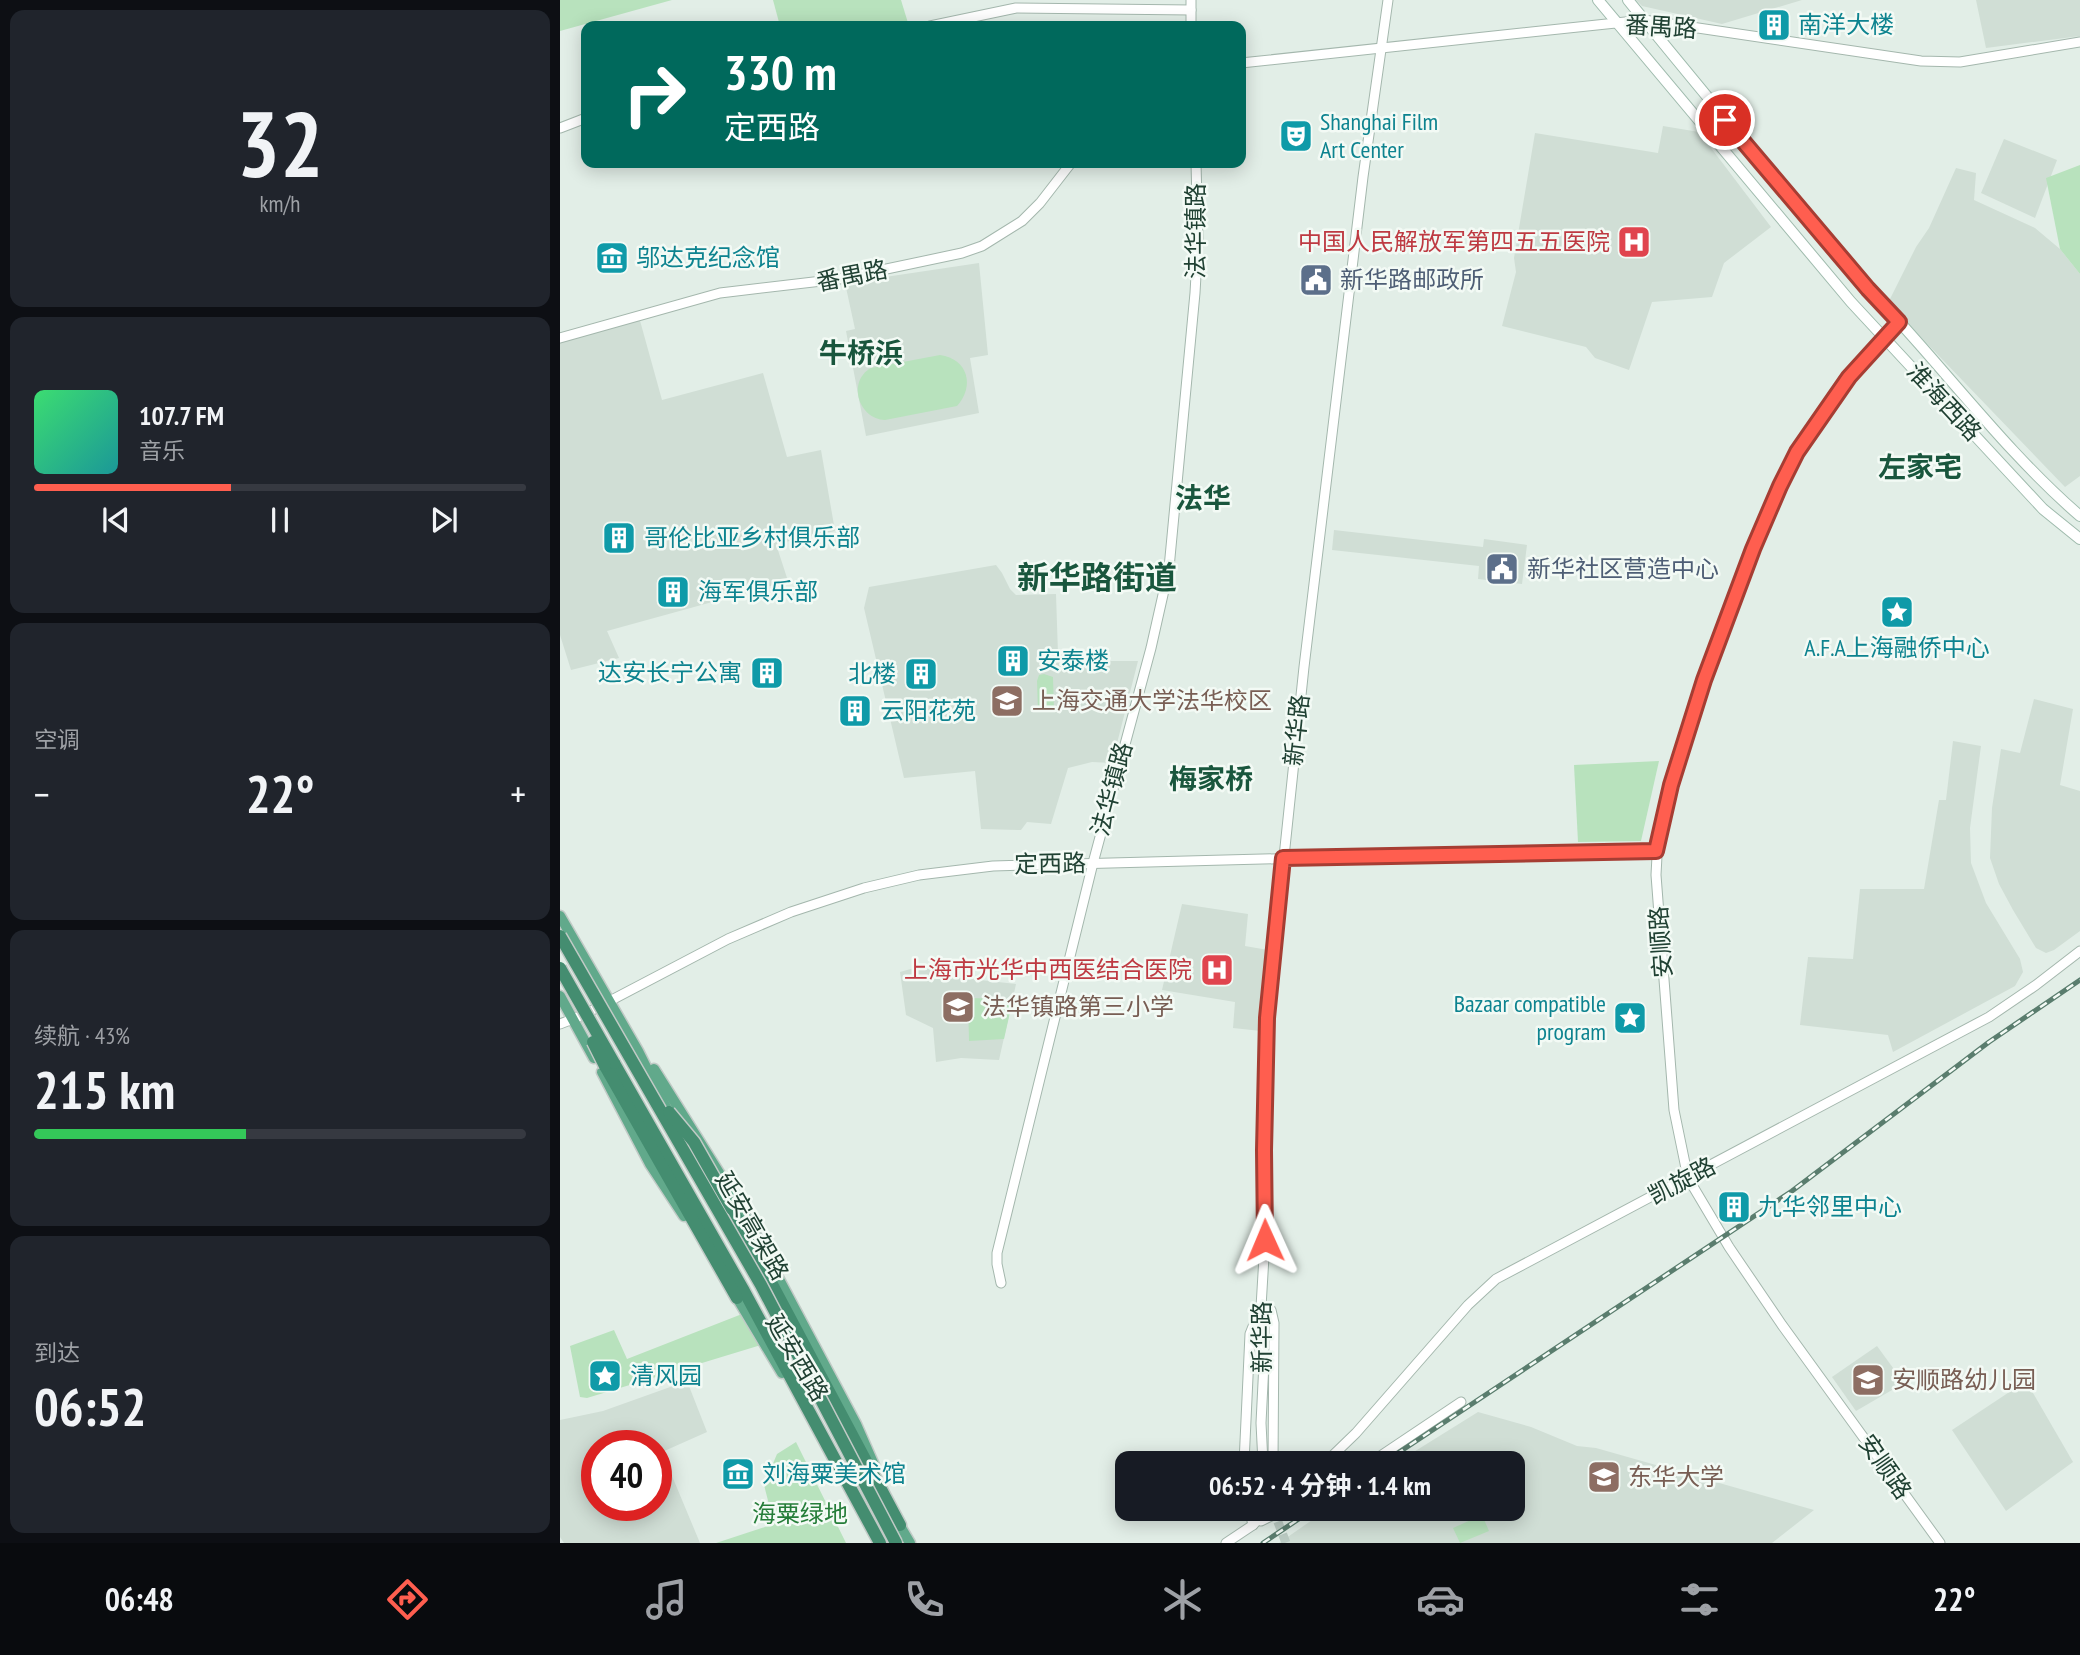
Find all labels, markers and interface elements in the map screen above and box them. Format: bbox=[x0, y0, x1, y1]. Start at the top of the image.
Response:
building icon: 南洋大楼 bbox=[1755, 6, 1793, 44]
street label: 番禺路 bbox=[1624, 9, 1698, 44]
place label: 南洋大楼 bbox=[1798, 9, 1894, 40]
text: 330 m bbox=[724, 40, 837, 104]
icon: right bbox=[609, 49, 700, 140]
text: 32 bbox=[237, 84, 324, 202]
pin bbox=[1695, 90, 1755, 150]
icon: arrive bbox=[1706, 101, 1744, 139]
text: 定西路 bbox=[724, 106, 820, 148]
place label: Shanghai Film Art Center bbox=[1320, 106, 1438, 165]
theatre icon: Shanghai Film Art Center bbox=[1277, 117, 1315, 155]
street label: 法华镇路 bbox=[1180, 183, 1211, 279]
text: km/h bbox=[260, 189, 300, 218]
hospital icon: 中国人民解放军第四五五医院 bbox=[1615, 223, 1653, 261]
place label: 中国人民解放军第四五五医院 bbox=[1298, 226, 1610, 257]
museum icon: 邬达克纪念馆 bbox=[593, 239, 631, 277]
place label: 邬达克纪念馆 bbox=[636, 242, 780, 273]
street label: 番禺路 bbox=[814, 253, 890, 298]
public building icon: 新华路邮政所 bbox=[1297, 261, 1335, 299]
place label: 新华路邮政所 bbox=[1340, 264, 1484, 295]
district label: 牛桥浜 bbox=[819, 334, 903, 371]
street label: 淮海西路 bbox=[1900, 356, 1988, 447]
text: 107.7 FM bbox=[139, 399, 224, 432]
text: 音乐 bbox=[139, 436, 185, 465]
district label: 左家宅 bbox=[1878, 448, 1962, 485]
district label: 法华 bbox=[1175, 479, 1231, 516]
icon: previous bbox=[97, 501, 135, 539]
icon: pause bbox=[261, 501, 299, 539]
icon: next bbox=[425, 501, 463, 539]
building icon: 哥伦比亚乡村俱乐部 bbox=[600, 519, 638, 557]
place label: 哥伦比亚乡村俱乐部 bbox=[644, 522, 860, 553]
public building icon: 新华社区营造中心 bbox=[1483, 550, 1521, 588]
place label: 新华社区营造中心 bbox=[1527, 553, 1719, 584]
district label: 新华路街道 bbox=[1017, 556, 1177, 598]
building icon: 海军俱乐部 bbox=[654, 573, 692, 611]
place label: 海军俱乐部 bbox=[698, 576, 818, 607]
place icon: A.F.A上海融侨中心 bbox=[1878, 593, 1916, 631]
place label: A.F.A上海融侨中心 bbox=[1804, 632, 1990, 663]
building icon: 安泰楼 bbox=[994, 642, 1032, 680]
place label: 安泰楼 bbox=[1037, 645, 1109, 676]
building icon: 达安长宁公寓 bbox=[748, 654, 786, 692]
building icon: 北楼 bbox=[902, 655, 940, 693]
place label: 达安长宁公寓 bbox=[598, 657, 742, 688]
place label: 北楼 bbox=[848, 658, 896, 689]
school or university icon: 上海交通大学法华校区 bbox=[988, 682, 1026, 720]
place label: 上海交通大学法华校区 bbox=[1032, 685, 1272, 716]
building icon: 云阳花苑 bbox=[836, 692, 874, 730]
street label: 新华路 bbox=[1277, 693, 1316, 767]
place label: 云阳花苑 bbox=[880, 695, 976, 726]
text: 空调 bbox=[34, 725, 80, 754]
street label: 法华镇路 bbox=[1084, 738, 1139, 839]
text: 22° bbox=[246, 760, 314, 827]
district label: 梅家桥 bbox=[1169, 760, 1253, 797]
text: − bbox=[34, 769, 50, 818]
text: + bbox=[510, 769, 526, 818]
street label: 定西路 bbox=[1014, 847, 1086, 880]
street label: 安顺路 bbox=[1643, 905, 1678, 979]
hospital icon: 上海市光华中西医结合医院 bbox=[1198, 951, 1236, 989]
place label: 上海市光华中西医结合医院 bbox=[904, 954, 1192, 985]
school or university icon: 法华镇路第三小学 bbox=[939, 988, 977, 1026]
place label: Bazaar compatible program bbox=[1454, 988, 1606, 1047]
place label: 法华镇路第三小学 bbox=[982, 991, 1174, 1022]
place icon: Bazaar compatible program bbox=[1611, 999, 1649, 1037]
text: 续航 · 43% bbox=[34, 1021, 130, 1050]
text: 215 km bbox=[34, 1056, 175, 1123]
street label: 凯旋路 bbox=[1643, 1150, 1721, 1211]
street label: 延安高架路 bbox=[709, 1166, 796, 1285]
building icon: 九华邻里中心 bbox=[1715, 1188, 1753, 1226]
place label: 九华邻里中心 bbox=[1758, 1191, 1902, 1222]
position arrow bbox=[1228, 1203, 1302, 1277]
street label: 新华路 bbox=[1246, 1301, 1277, 1373]
street label: 延安西路 bbox=[759, 1309, 835, 1407]
text: 到达 bbox=[34, 1338, 80, 1367]
place icon: 清风园 bbox=[586, 1357, 624, 1395]
place label: 清风园 bbox=[630, 1360, 702, 1391]
school or university icon: 安顺路幼儿园 bbox=[1849, 1361, 1887, 1399]
place label: 安顺路幼儿园 bbox=[1892, 1364, 2036, 1395]
text: 06:52 bbox=[34, 1373, 146, 1440]
street label: 安顺路 bbox=[1852, 1428, 1919, 1505]
speed limit sign: 40 bbox=[581, 1430, 672, 1521]
museum icon: 刘海粟美术馆 bbox=[719, 1455, 757, 1493]
place label: 刘海粟美术馆 bbox=[762, 1458, 906, 1489]
school or university icon: 东华大学 bbox=[1585, 1458, 1623, 1496]
place label: 东华大学 bbox=[1628, 1461, 1724, 1492]
text: 06:52 · 4 分钟 · 1.4 km bbox=[1209, 1469, 1431, 1502]
park label: 海粟绿地 bbox=[752, 1498, 848, 1529]
icon: directions bbox=[383, 1575, 432, 1624]
icon: music bbox=[642, 1575, 691, 1624]
icon: phone bbox=[900, 1575, 949, 1624]
icon: climate bbox=[1158, 1575, 1207, 1624]
icon: car bbox=[1416, 1575, 1465, 1624]
icon: filters bbox=[1675, 1575, 1724, 1624]
text: 06:48 bbox=[105, 1578, 174, 1620]
text: 22° bbox=[1933, 1578, 1975, 1620]

